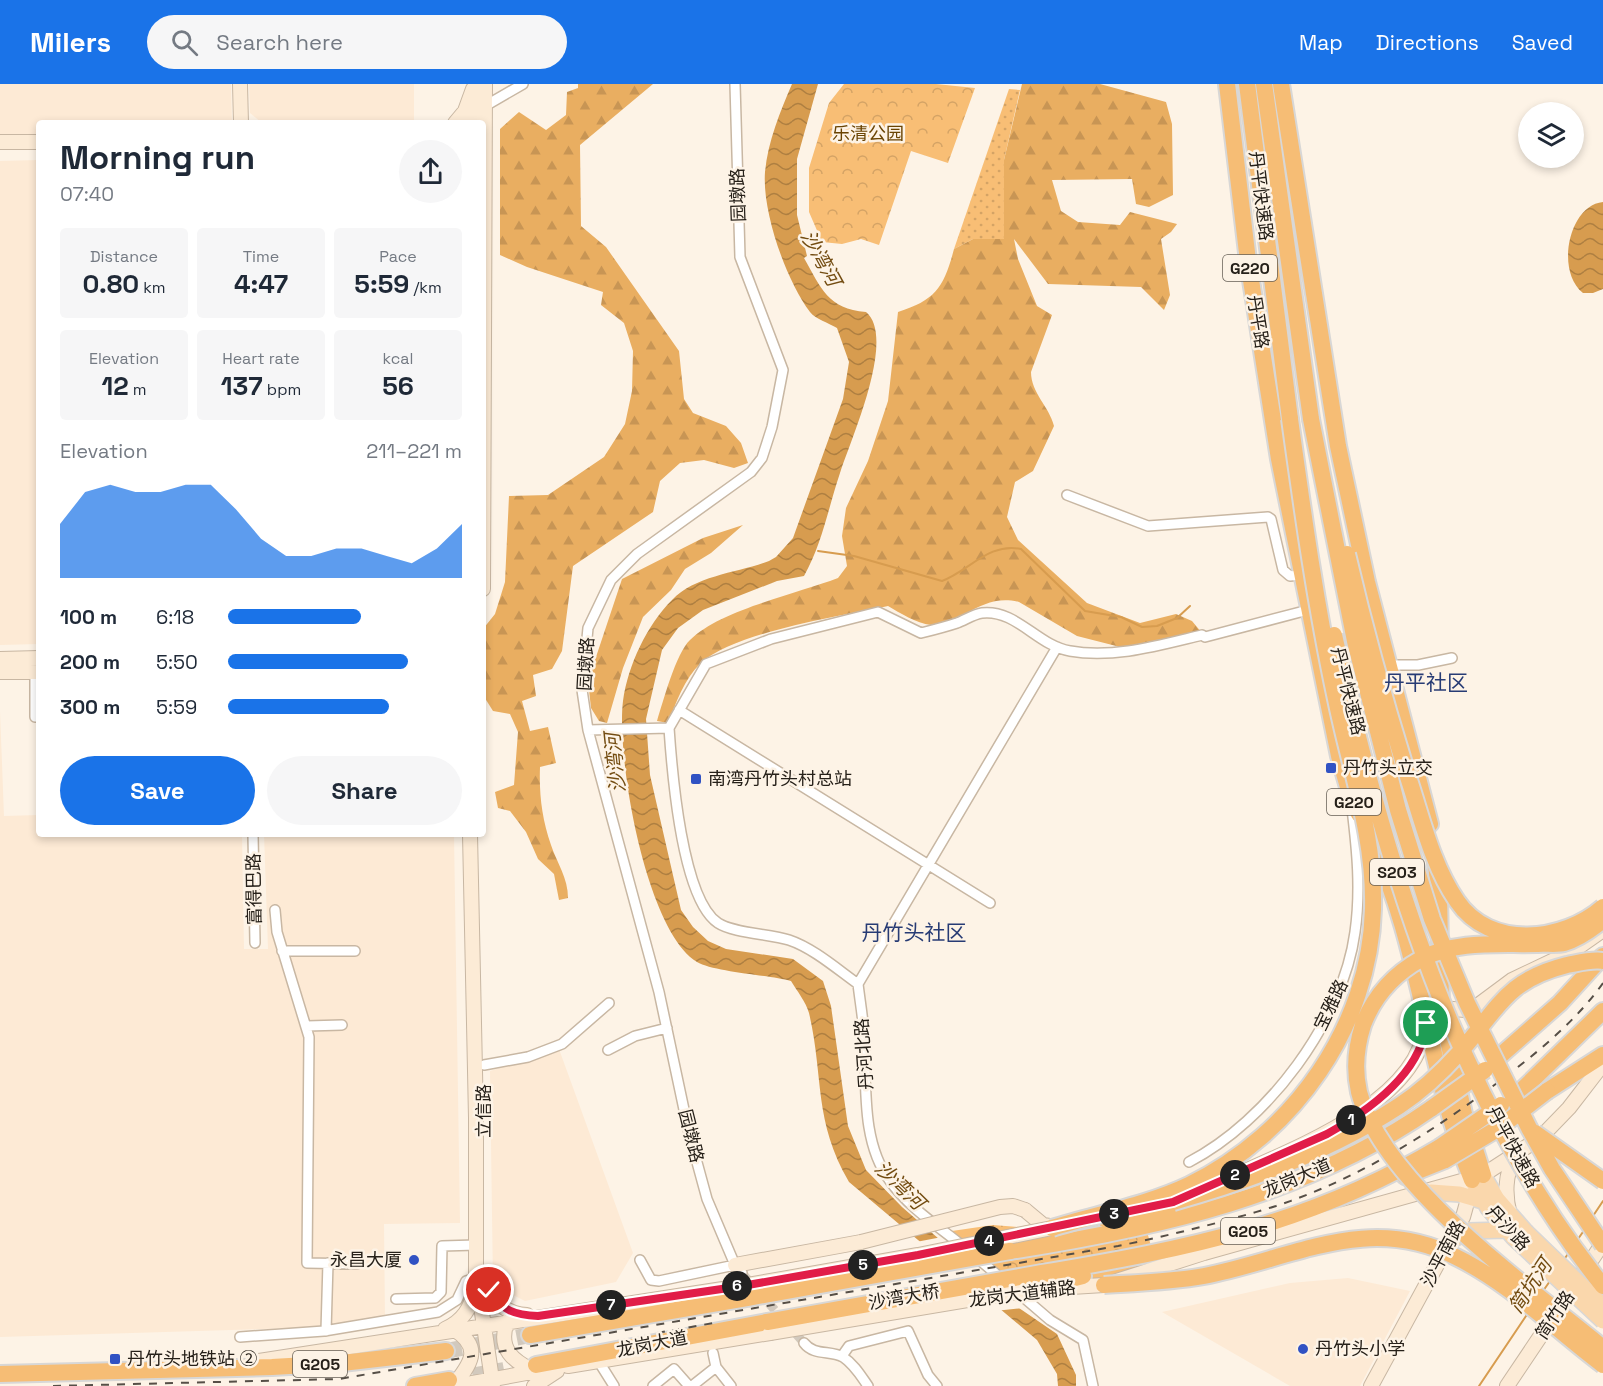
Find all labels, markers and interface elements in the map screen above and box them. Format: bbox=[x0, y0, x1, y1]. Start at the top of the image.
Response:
search box bbox=[147, 15, 567, 69]
text: Milers bbox=[30, 24, 111, 60]
icon: search bbox=[168, 26, 201, 59]
text: Search here bbox=[216, 28, 343, 56]
text: Map bbox=[1299, 29, 1343, 56]
text: Directions bbox=[1376, 29, 1479, 56]
text: Saved bbox=[1512, 29, 1573, 56]
map controls bbox=[1518, 102, 1584, 168]
button: layers bbox=[1518, 102, 1584, 168]
park label: 乐清公园 bbox=[832, 122, 904, 145]
text: Morning run bbox=[60, 137, 255, 179]
button: share bbox=[399, 140, 462, 203]
street label: 丹平快速路 bbox=[1245, 150, 1278, 242]
street label: 园墩路 bbox=[725, 168, 750, 222]
text: 07:40 bbox=[60, 181, 114, 207]
water label: 沙湾河 bbox=[795, 225, 849, 294]
text: Distance bbox=[90, 246, 158, 267]
text: Time bbox=[243, 246, 279, 267]
text: Pace bbox=[379, 246, 417, 267]
road number: G220 bbox=[1223, 255, 1277, 281]
text: 0.80 bbox=[82, 267, 139, 301]
text: 4:47 bbox=[234, 267, 288, 301]
text: 5:59 bbox=[354, 267, 409, 301]
text: km bbox=[139, 277, 166, 298]
text: /km bbox=[409, 277, 442, 298]
street label: 丹平路 bbox=[1243, 293, 1274, 350]
text: Elevation bbox=[89, 348, 159, 369]
text: Heart rate bbox=[222, 348, 300, 369]
text: kcal bbox=[383, 348, 413, 369]
text: 12 bbox=[101, 369, 129, 403]
text: 137 bbox=[221, 369, 263, 403]
text: 56 bbox=[382, 369, 414, 403]
text: m bbox=[129, 379, 147, 400]
text: bpm bbox=[263, 379, 301, 400]
text: Elevation bbox=[60, 438, 148, 464]
text: 211–221 m bbox=[366, 438, 462, 464]
text: 100 m bbox=[60, 604, 117, 630]
text: 6:18 bbox=[156, 604, 194, 630]
street label: 园墩路 bbox=[573, 636, 598, 692]
street label: 丹平快速路 bbox=[1326, 644, 1371, 737]
text: 200 m bbox=[60, 649, 120, 675]
text: 5:50 bbox=[156, 649, 198, 675]
district label: 丹平社区 bbox=[1384, 669, 1468, 696]
text: 300 m bbox=[60, 694, 120, 720]
text: 5:59 bbox=[156, 694, 197, 720]
water label: 沙湾河 bbox=[599, 728, 631, 794]
button: Save bbox=[60, 756, 255, 825]
button: Share bbox=[267, 756, 462, 825]
place label: 丹竹头立交 bbox=[1343, 756, 1433, 779]
marker: 丹竹头立交 bbox=[1324, 761, 1338, 775]
place label: 南湾丹竹头村总站 bbox=[708, 767, 852, 790]
marker: 南湾丹竹头村总站 bbox=[689, 772, 703, 786]
road number: G220 bbox=[1327, 789, 1381, 815]
street label: 富得巴路 bbox=[241, 853, 266, 925]
road number: S203 bbox=[1370, 859, 1424, 885]
district label: 丹竹头社区 bbox=[862, 919, 967, 946]
street label: 宝雅路 bbox=[1308, 975, 1353, 1034]
pin bbox=[1400, 997, 1451, 1048]
icon: arrive bbox=[1409, 1006, 1442, 1039]
street label: 丹河北路 bbox=[850, 1017, 877, 1091]
street label: 立信路 bbox=[472, 1084, 495, 1138]
street label: 丹平快速路 bbox=[1482, 1102, 1545, 1192]
pin: 1 bbox=[1336, 1105, 1366, 1135]
street label: 园墩路 bbox=[674, 1107, 709, 1165]
text: 1 bbox=[1347, 1109, 1355, 1130]
street label: 龙岗大道 bbox=[1259, 1153, 1334, 1202]
water label: 沙湾河 bbox=[869, 1155, 933, 1218]
pin: 2 bbox=[1220, 1160, 1250, 1190]
text: 2 bbox=[1230, 1164, 1240, 1185]
pin: 3 bbox=[1099, 1199, 1129, 1229]
street label: 丹沙路 bbox=[1482, 1200, 1535, 1255]
text: 3 bbox=[1109, 1203, 1119, 1224]
street label: 沙平南路 bbox=[1416, 1217, 1470, 1291]
road number: G205 bbox=[1221, 1218, 1275, 1244]
pin: 4 bbox=[974, 1226, 1004, 1256]
text: 4 bbox=[984, 1230, 994, 1251]
place label: 永昌大厦 bbox=[330, 1248, 402, 1271]
pin: 5 bbox=[848, 1250, 878, 1280]
water label: 简坑河 bbox=[1502, 1251, 1560, 1318]
marker: 永昌大厦 bbox=[407, 1253, 421, 1267]
text: 5 bbox=[858, 1254, 868, 1275]
pin bbox=[463, 1264, 514, 1315]
pin: 6 bbox=[722, 1271, 752, 1301]
icon: check bbox=[472, 1273, 505, 1306]
text: 6 bbox=[732, 1275, 742, 1296]
street label: 龙岗大道辅路 bbox=[967, 1276, 1077, 1311]
street label: 沙湾大桥 bbox=[866, 1279, 941, 1314]
street label: 简竹路 bbox=[1530, 1286, 1579, 1344]
pin: 7 bbox=[596, 1290, 626, 1320]
text: 7 bbox=[607, 1294, 615, 1315]
street label: 龙岗大道 bbox=[614, 1325, 689, 1362]
place label: 丹竹头小学 bbox=[1315, 1337, 1405, 1360]
marker: 丹竹头小学 bbox=[1296, 1342, 1310, 1356]
place label: 丹竹头地铁站 ② bbox=[127, 1347, 258, 1370]
road number: G205 bbox=[293, 1351, 347, 1377]
marker: 丹竹头地铁站 ② bbox=[108, 1352, 122, 1366]

